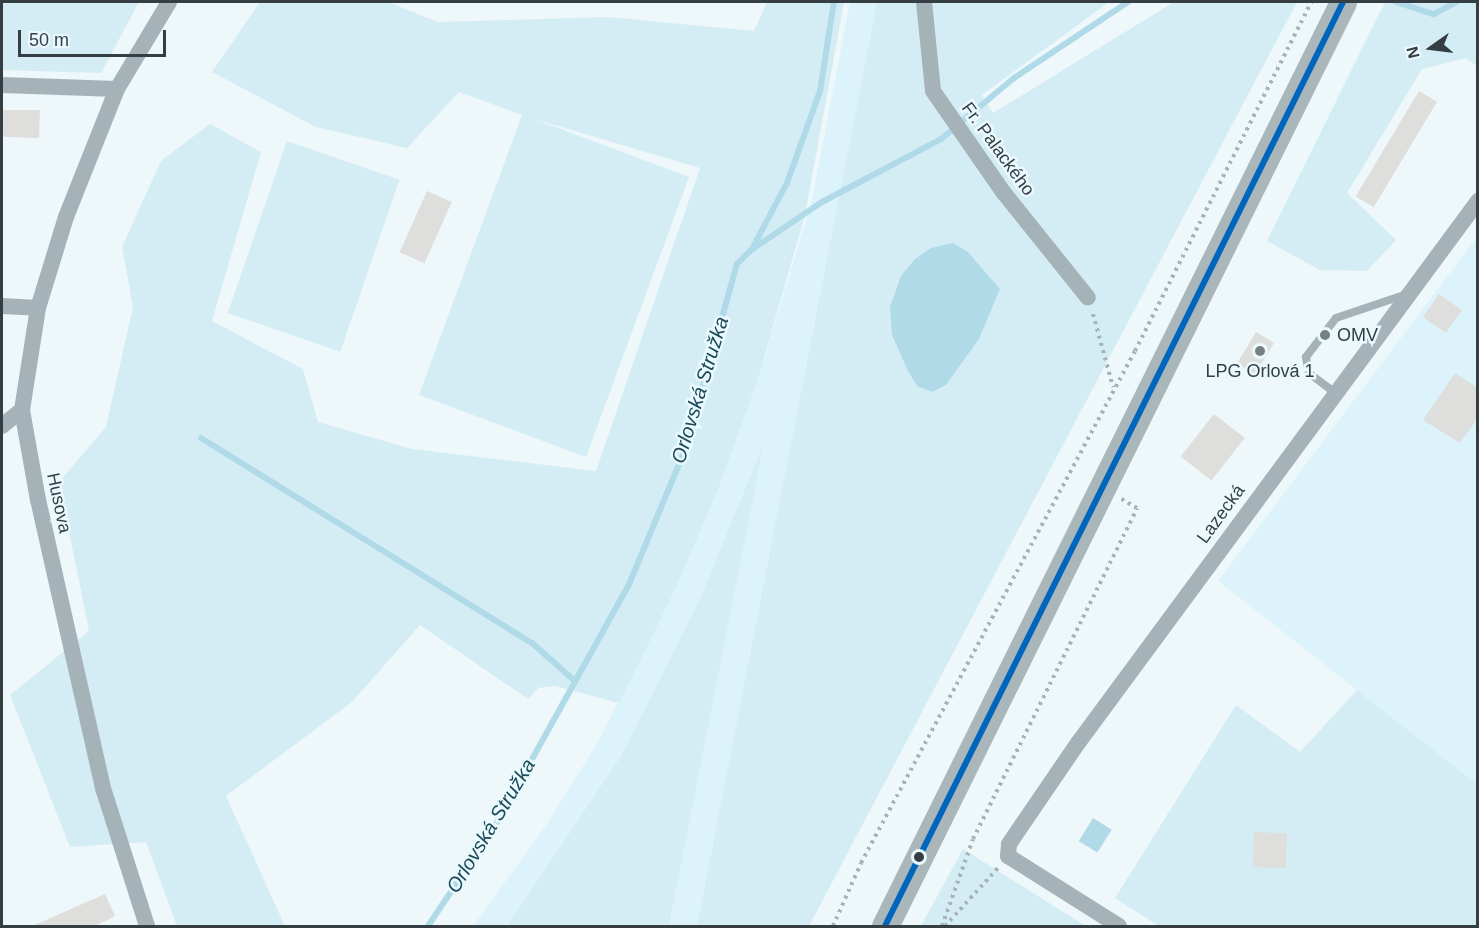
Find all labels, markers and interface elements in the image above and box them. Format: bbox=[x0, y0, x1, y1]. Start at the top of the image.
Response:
scale bar bbox=[21, 18, 170, 56]
north arrow bbox=[1401, 18, 1461, 78]
text: 50 m bbox=[29, 30, 69, 50]
text: N bbox=[1403, 45, 1423, 60]
street label: Fr. Palackého bbox=[957, 98, 1039, 200]
water label: Orlovská Stružka bbox=[666, 314, 734, 466]
place label: OMV bbox=[1337, 324, 1378, 346]
marker: OMV bbox=[1318, 328, 1332, 342]
marker: LPG Orlová 1 bbox=[1253, 344, 1267, 358]
place label: LPG Orlová 1 bbox=[1205, 360, 1315, 382]
street label: Husova bbox=[42, 471, 76, 535]
street label: Lazecká bbox=[1193, 481, 1249, 547]
water label: Orlovská Stružka bbox=[442, 755, 540, 897]
unlabelled marker bbox=[913, 851, 925, 863]

